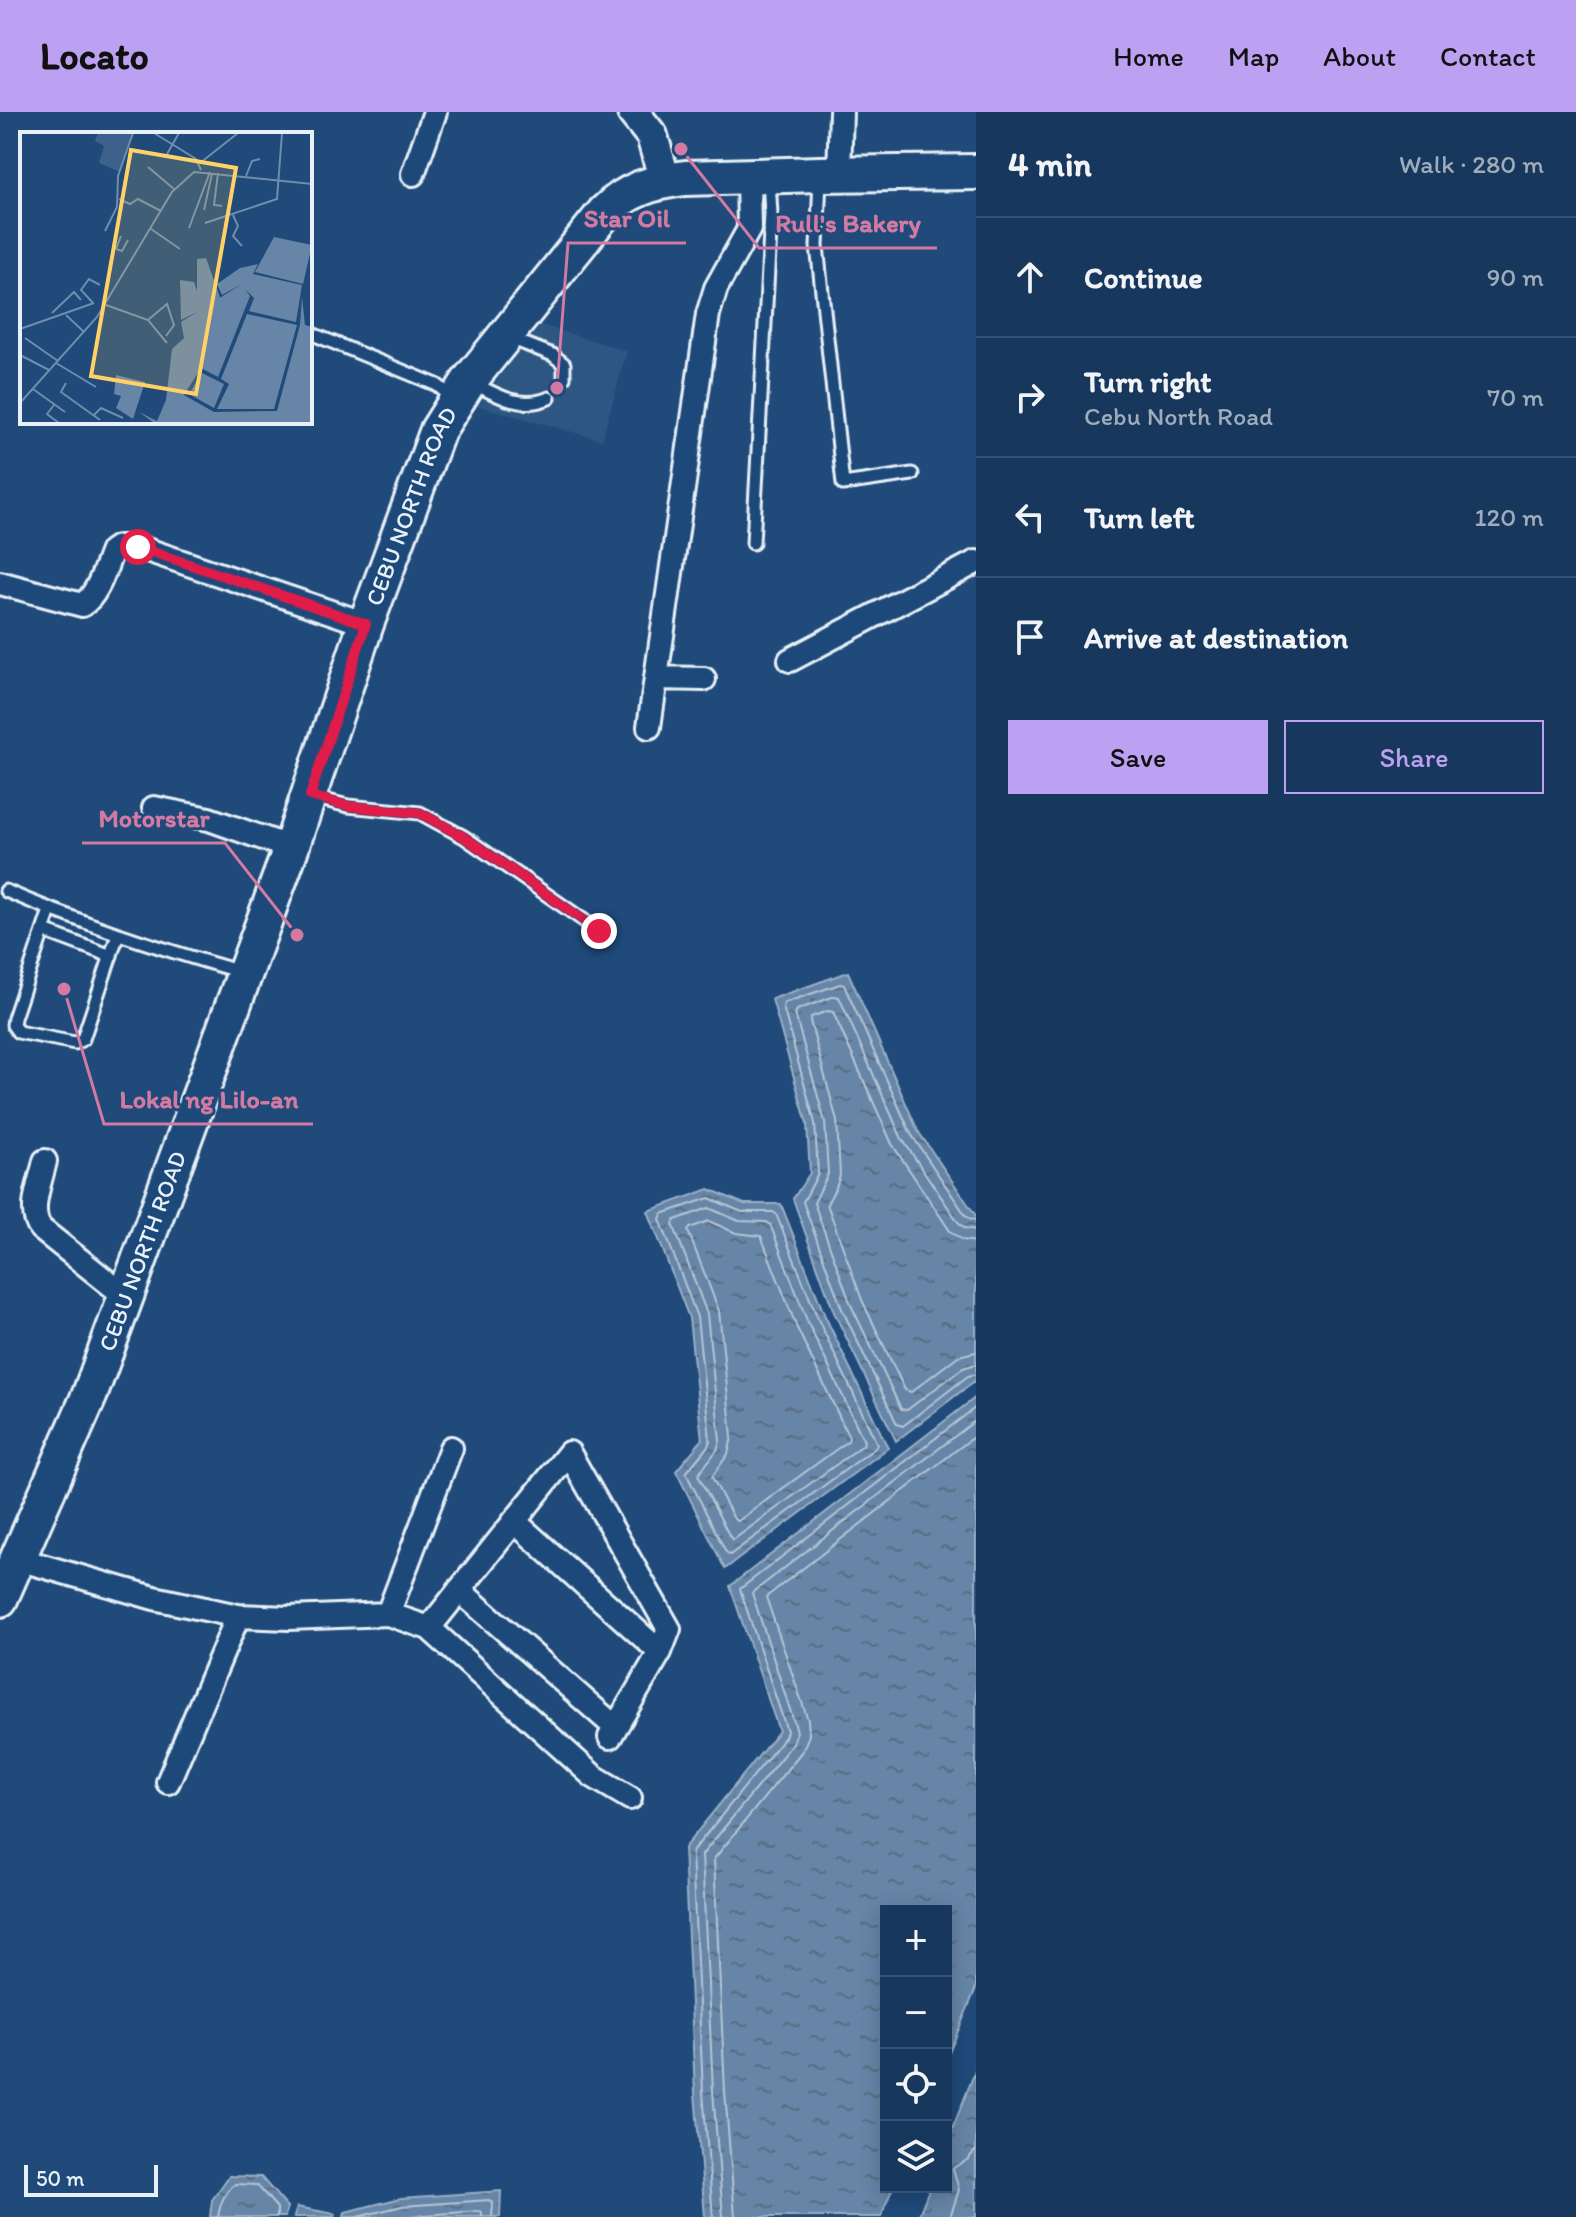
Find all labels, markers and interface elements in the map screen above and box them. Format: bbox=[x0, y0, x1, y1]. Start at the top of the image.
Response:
text: Locato bbox=[40, 33, 149, 79]
text: Home bbox=[1113, 39, 1184, 73]
text: Map bbox=[1228, 39, 1279, 73]
text: About bbox=[1323, 39, 1396, 73]
text: Contact bbox=[1440, 39, 1536, 73]
inset map bbox=[20, 132, 312, 424]
text: 4 min bbox=[1008, 144, 1092, 185]
text: Walk · 280 m bbox=[1399, 148, 1544, 180]
callout: Star Oil bbox=[568, 193, 686, 243]
callout: Rull's Bakery bbox=[759, 198, 937, 248]
text: Star Oil bbox=[584, 202, 671, 234]
text: Rull's Bakery bbox=[775, 207, 921, 239]
icon: ahead bbox=[1008, 255, 1052, 299]
text: Continue bbox=[1084, 259, 1203, 296]
text: 90 m bbox=[1487, 261, 1544, 293]
text: Turn right bbox=[1084, 363, 1212, 400]
icon: right bbox=[1008, 375, 1052, 419]
text: 70 m bbox=[1487, 381, 1544, 413]
text: Cebu North Road bbox=[1084, 400, 1273, 432]
street label: CEBU NORTH ROAD bbox=[359, 401, 463, 610]
icon: left bbox=[1008, 495, 1052, 539]
text: Turn left bbox=[1084, 499, 1195, 536]
text: 120 m bbox=[1475, 501, 1544, 533]
route start bbox=[120, 529, 156, 565]
icon: arrive bbox=[1008, 615, 1052, 659]
text: Arrive at destination bbox=[1084, 619, 1348, 656]
button: Save bbox=[1008, 720, 1268, 794]
button: Share bbox=[1284, 720, 1544, 794]
callout: Motorstar bbox=[82, 793, 225, 843]
text: Motorstar bbox=[98, 802, 211, 834]
route end bbox=[581, 913, 617, 949]
callout: Lokal ng Lilo-an bbox=[104, 1074, 313, 1124]
text: Lokal ng Lilo-an bbox=[120, 1083, 299, 1115]
street label: CEBU NORTH ROAD bbox=[92, 1147, 192, 1355]
map controls bbox=[880, 1905, 952, 2193]
button: + bbox=[880, 1905, 952, 1977]
button: − bbox=[880, 1977, 952, 2049]
button: locate bbox=[880, 2049, 952, 2121]
button: layers bbox=[880, 2121, 952, 2193]
scale bar bbox=[24, 2161, 158, 2197]
text: 50 m bbox=[36, 2165, 85, 2192]

